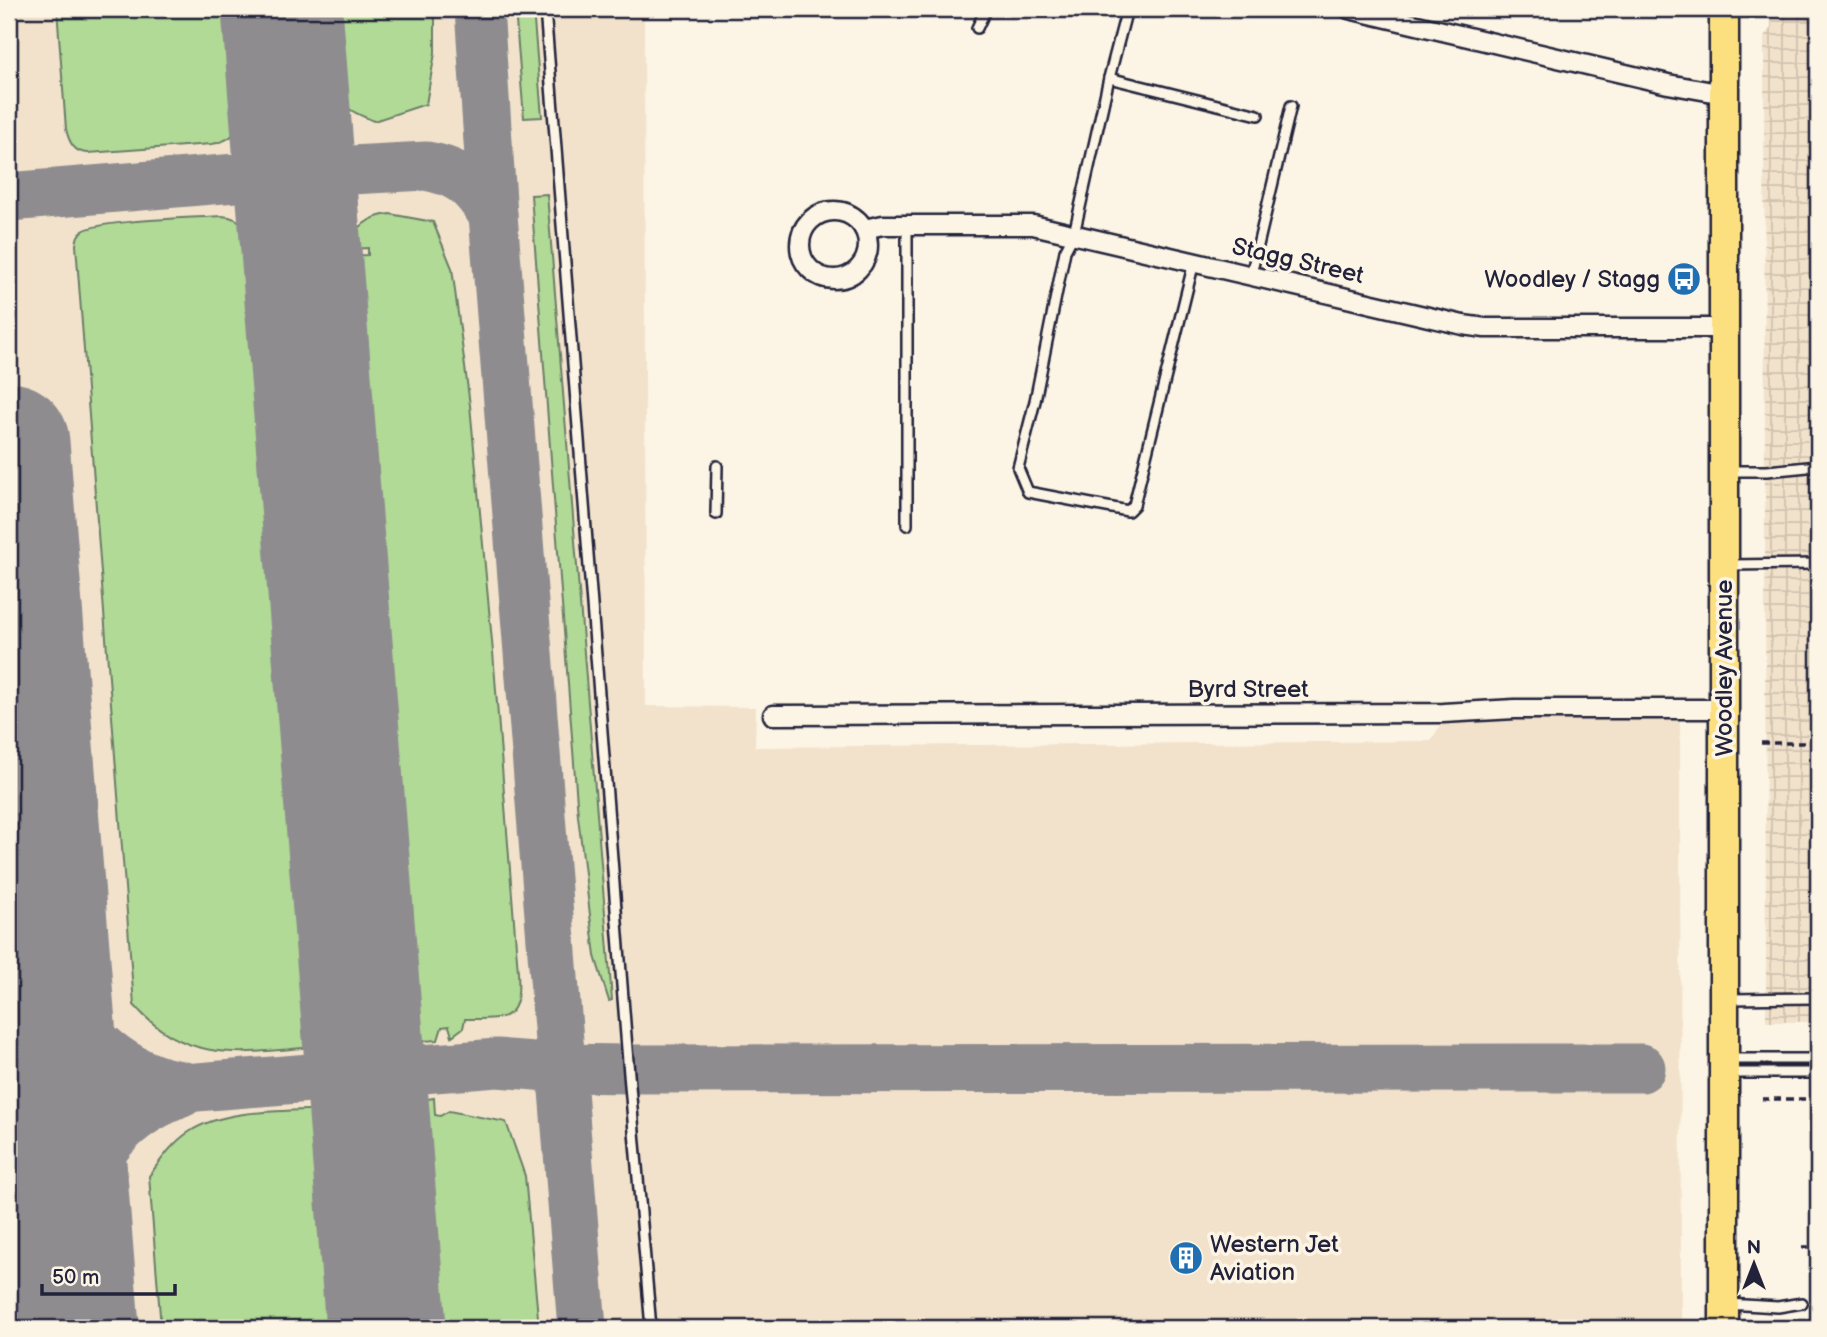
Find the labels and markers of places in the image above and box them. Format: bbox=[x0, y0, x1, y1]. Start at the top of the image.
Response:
bus stop icon: Woodley / Stagg bbox=[1665, 260, 1703, 298]
place label: Woodley / Stagg bbox=[1484, 265, 1660, 294]
place label: Western Jet Aviation bbox=[1210, 1230, 1339, 1287]
building icon: Western Jet Aviation bbox=[1167, 1239, 1205, 1277]

